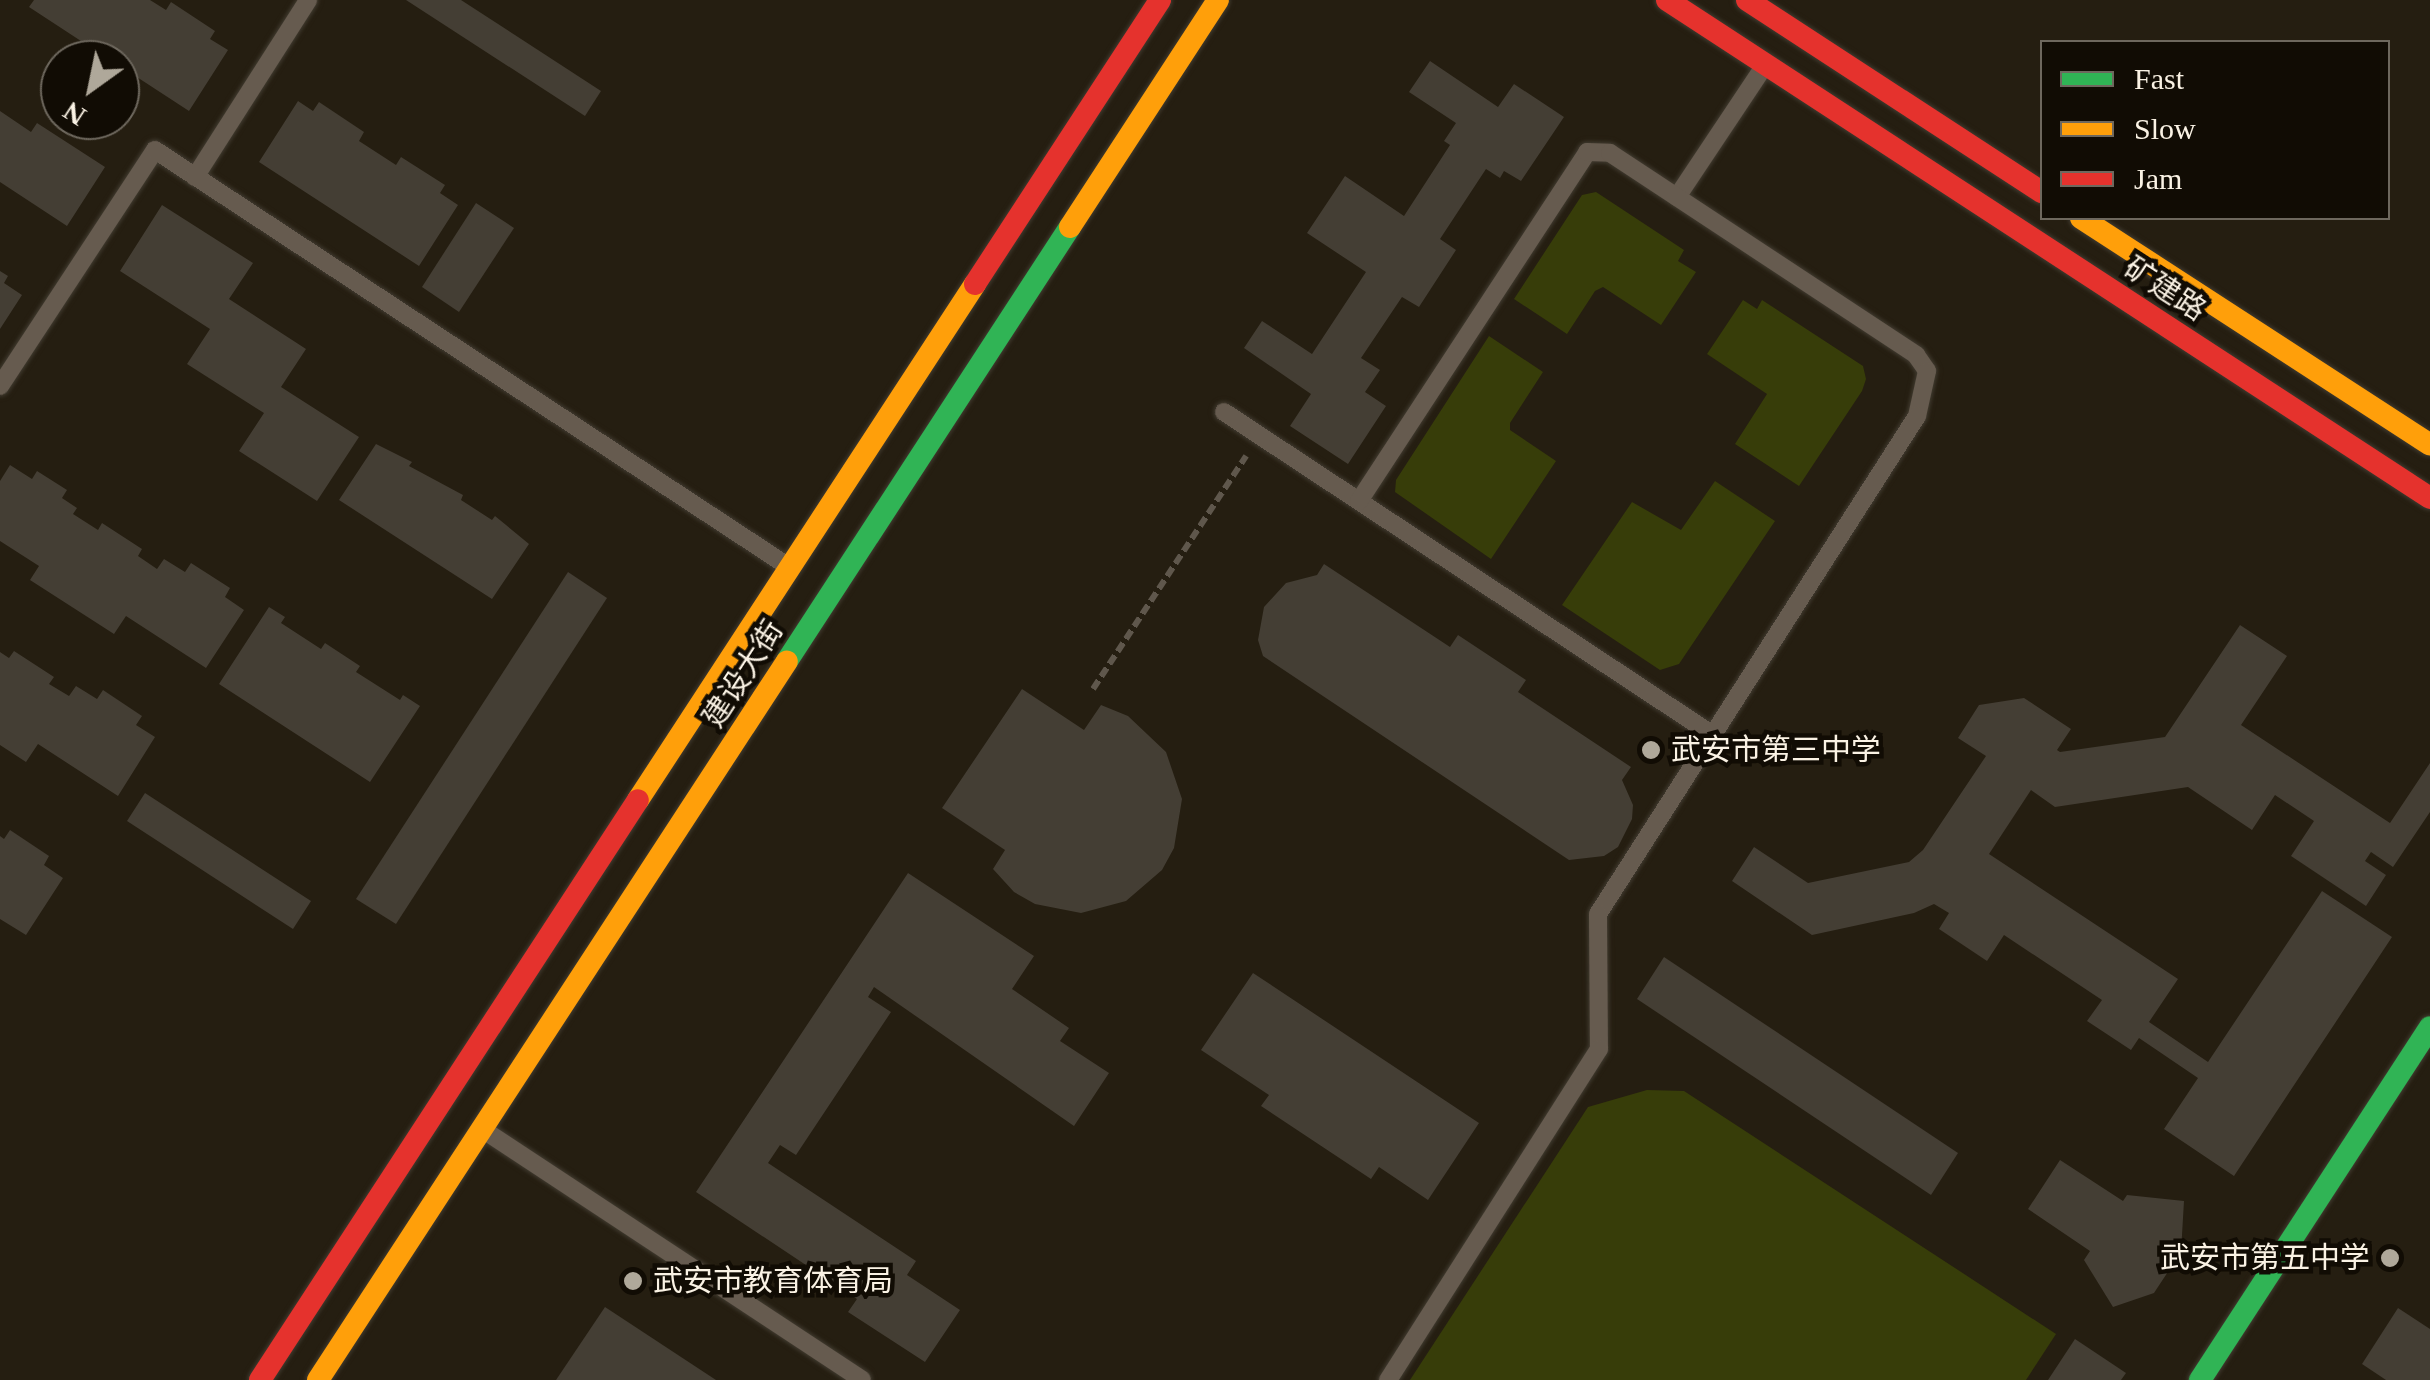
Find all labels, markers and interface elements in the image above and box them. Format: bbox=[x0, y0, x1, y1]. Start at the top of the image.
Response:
north arrow bbox=[40, 40, 140, 140]
legend bbox=[2040, 40, 2390, 220]
text: Fast bbox=[2134, 62, 2184, 95]
text: N bbox=[58, 95, 91, 132]
text: Slow bbox=[2134, 112, 2196, 145]
text: Jam bbox=[2134, 162, 2182, 195]
street label: 矿建路 bbox=[2117, 249, 2213, 329]
street label: 建设大街 bbox=[695, 614, 791, 734]
place label: 武安市第三中学 bbox=[1671, 732, 1881, 768]
marker: 武安市第三中学 bbox=[1640, 739, 1662, 761]
place label: 武安市第五中学 bbox=[2160, 1240, 2370, 1276]
marker: 武安市第五中学 bbox=[2379, 1247, 2401, 1269]
place label: 武安市教育体育局 bbox=[653, 1263, 893, 1299]
marker: 武安市教育体育局 bbox=[622, 1270, 644, 1292]

